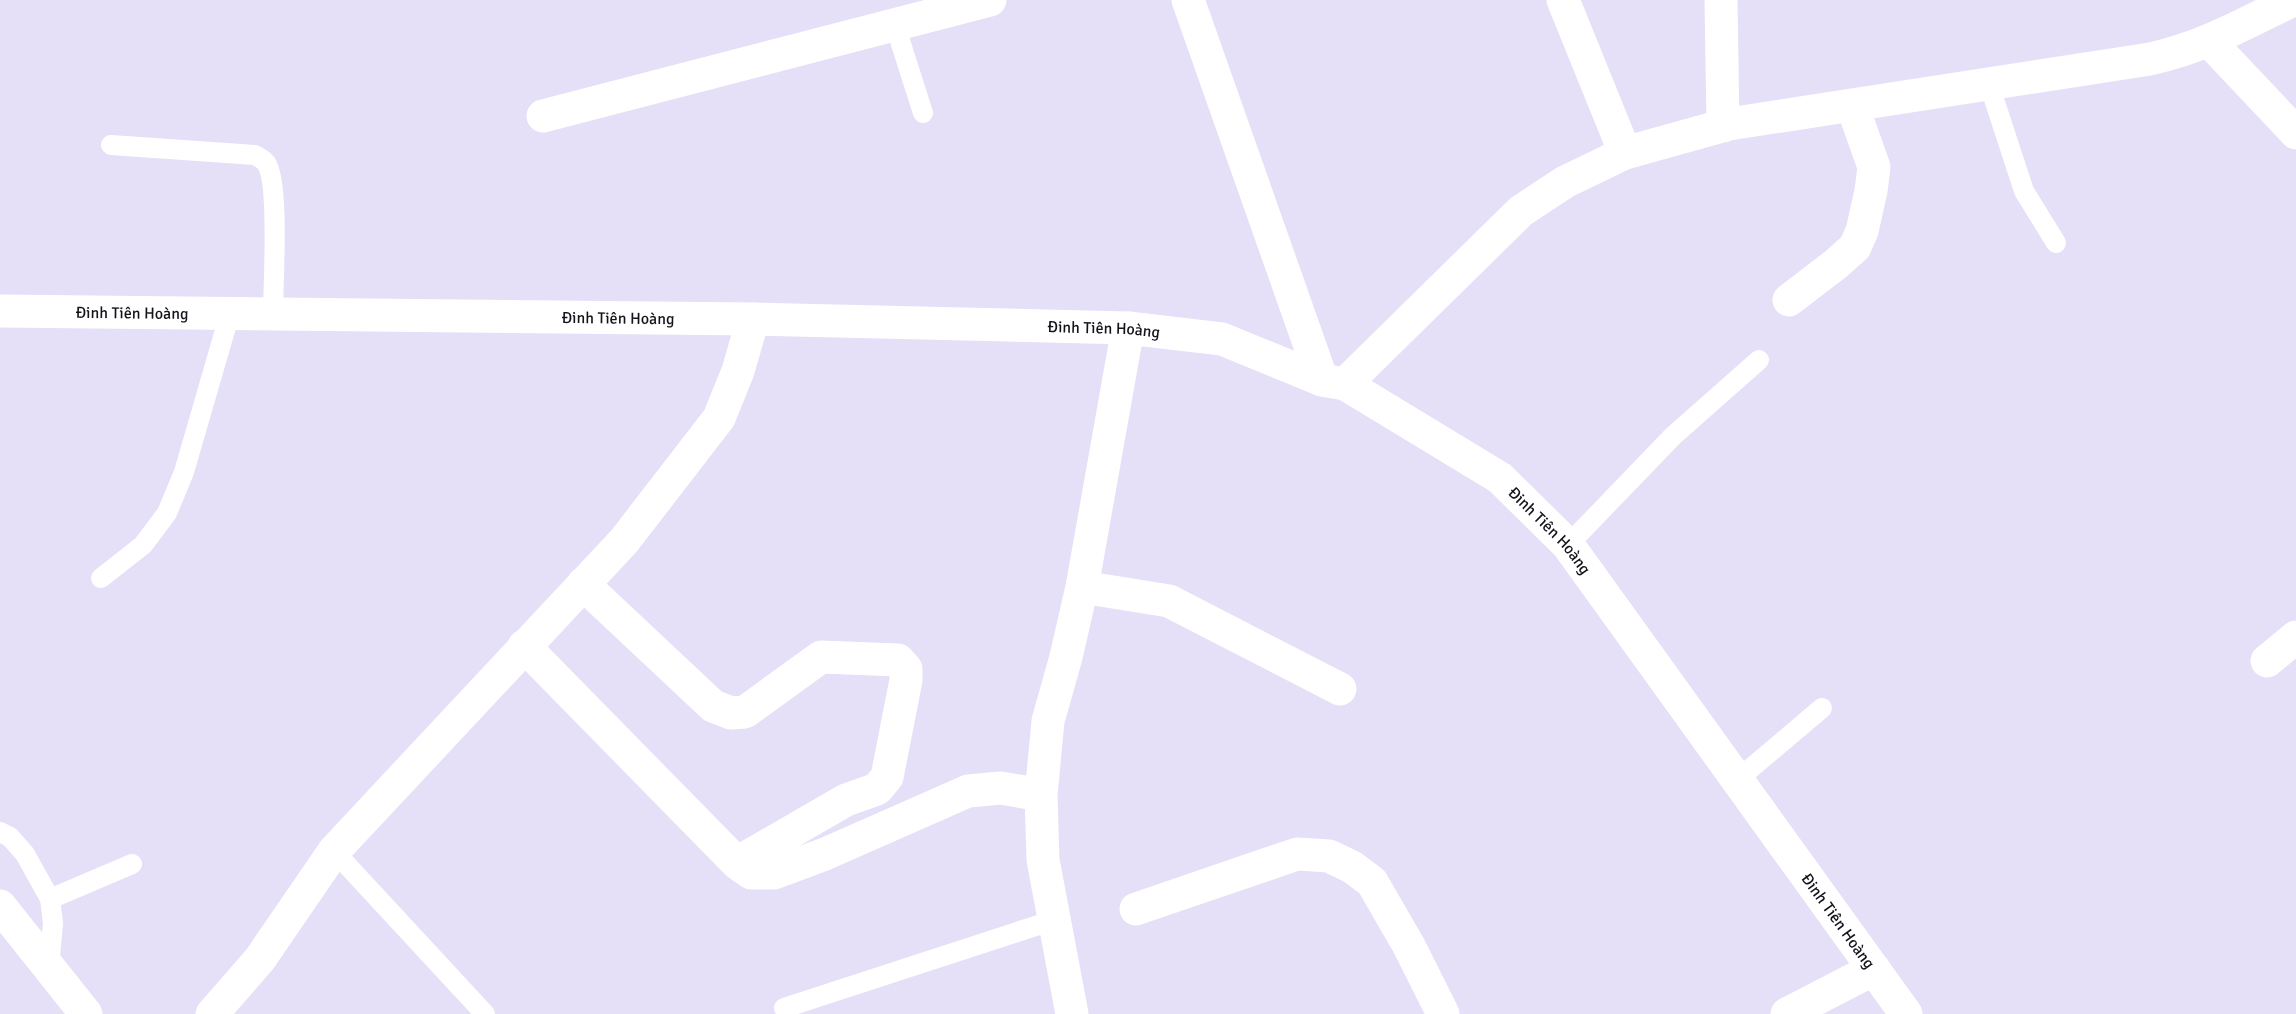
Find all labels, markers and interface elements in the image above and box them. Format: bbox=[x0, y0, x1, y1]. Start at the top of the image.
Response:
street label: Đinh Tiên Hoàng bbox=[75, 303, 189, 324]
street label: Đinh Tiên Hoàng bbox=[561, 308, 675, 329]
street label: Đinh Tiên Hoàng bbox=[1047, 317, 1161, 343]
street label: Đinh Tiên Hoàng bbox=[1504, 483, 1595, 579]
street label: Đinh Tiên Hoàng bbox=[1797, 870, 1879, 973]

